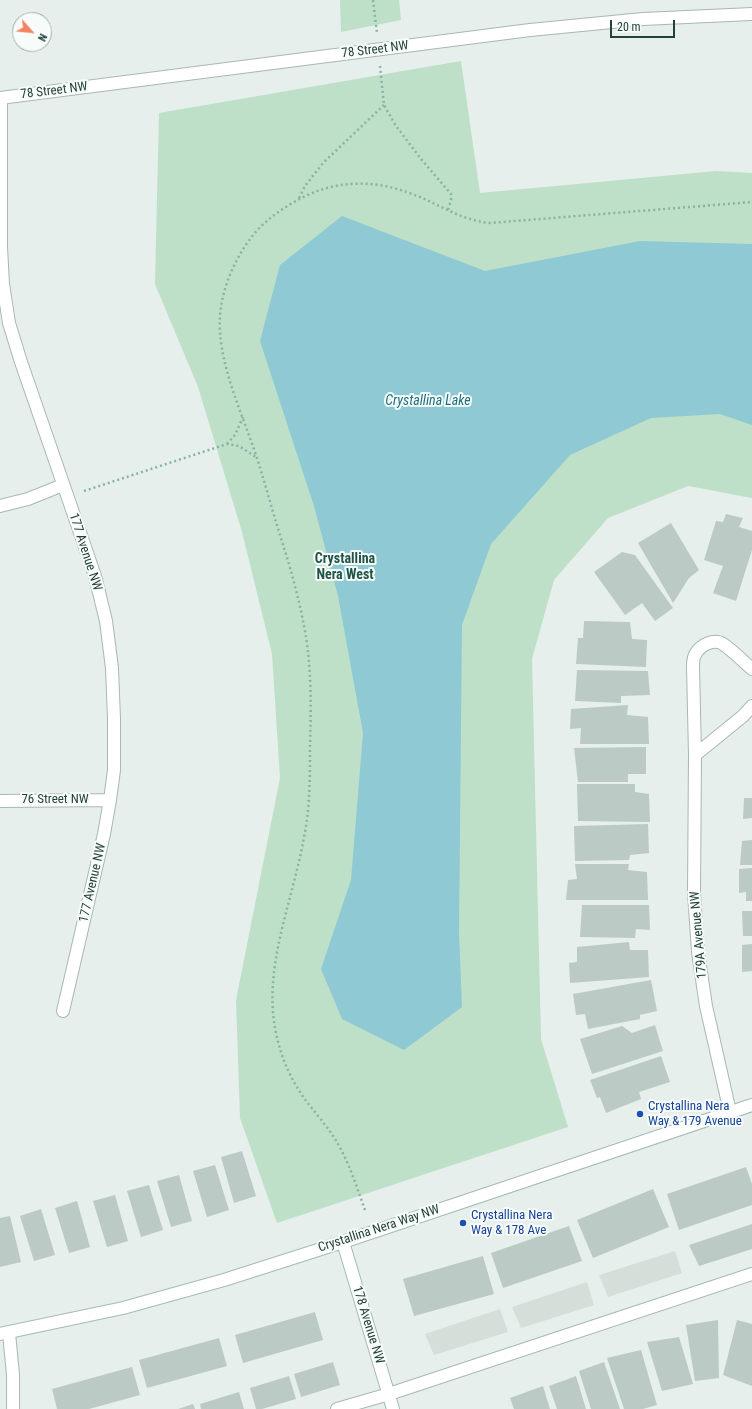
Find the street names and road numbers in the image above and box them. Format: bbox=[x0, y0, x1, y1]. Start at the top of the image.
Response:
street label: 78 Street NW bbox=[341, 38, 409, 62]
street label: 78 Street NW bbox=[20, 79, 88, 103]
street label: 177 Avenue NW bbox=[65, 511, 105, 593]
street label: 76 Street NW bbox=[21, 792, 89, 808]
street label: 177 Avenue NW bbox=[76, 842, 110, 924]
street label: 179A Avenue NW bbox=[687, 890, 711, 980]
street label: Crystallina Nera Way NW bbox=[316, 1202, 442, 1256]
street label: 178 Avenue NW bbox=[349, 1284, 387, 1366]

